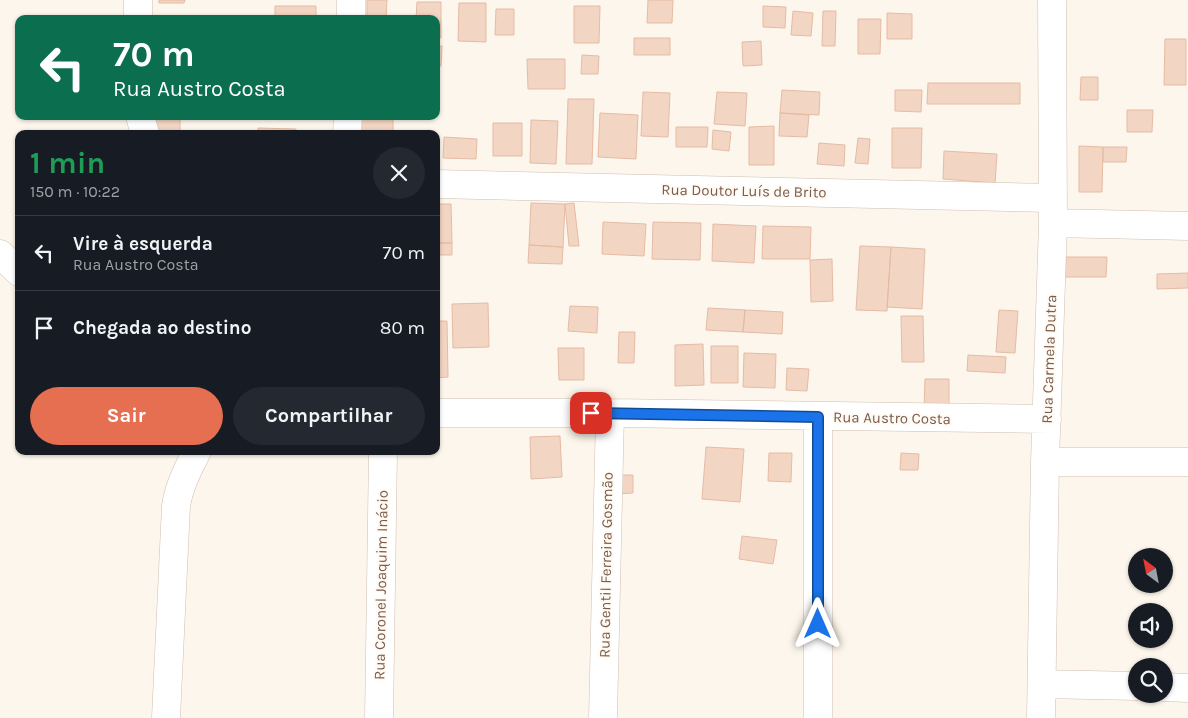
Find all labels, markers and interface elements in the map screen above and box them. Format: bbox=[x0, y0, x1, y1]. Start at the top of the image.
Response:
text: 70 m bbox=[113, 34, 195, 75]
icon: left bbox=[30, 35, 95, 100]
text: Rua Austro Costa bbox=[113, 76, 286, 102]
text: 1 min bbox=[30, 145, 105, 181]
button: close bbox=[373, 147, 425, 199]
street label: Rua Doutor Luís de Brito bbox=[661, 181, 827, 201]
text: 150 m · 10:22 bbox=[30, 182, 120, 201]
text: Vire à esquerda bbox=[73, 233, 213, 255]
icon: left bbox=[30, 239, 58, 267]
text: 70 m bbox=[383, 242, 425, 264]
text: Rua Austro Costa bbox=[73, 255, 199, 274]
street label: Rua Carmela Dutra bbox=[1038, 294, 1060, 424]
icon: arrive bbox=[30, 314, 58, 342]
text: Chegada ao destino bbox=[73, 317, 251, 339]
text: 80 m bbox=[380, 317, 425, 339]
button: Sair bbox=[30, 387, 223, 445]
button: Compartilhar bbox=[233, 387, 425, 445]
pin bbox=[570, 392, 612, 434]
icon: arrive bbox=[577, 399, 605, 427]
street label: Rua Austro Costa bbox=[833, 408, 951, 428]
street label: Rua Gentil Ferreira Gosmão bbox=[595, 472, 617, 658]
street label: Rua Coronel Joaquim Inácio bbox=[370, 490, 392, 680]
north arrow bbox=[1128, 548, 1172, 592]
map controls bbox=[1128, 548, 1173, 703]
position arrow bbox=[791, 597, 843, 649]
button: sound bbox=[1128, 603, 1173, 648]
button: search bbox=[1128, 658, 1173, 703]

